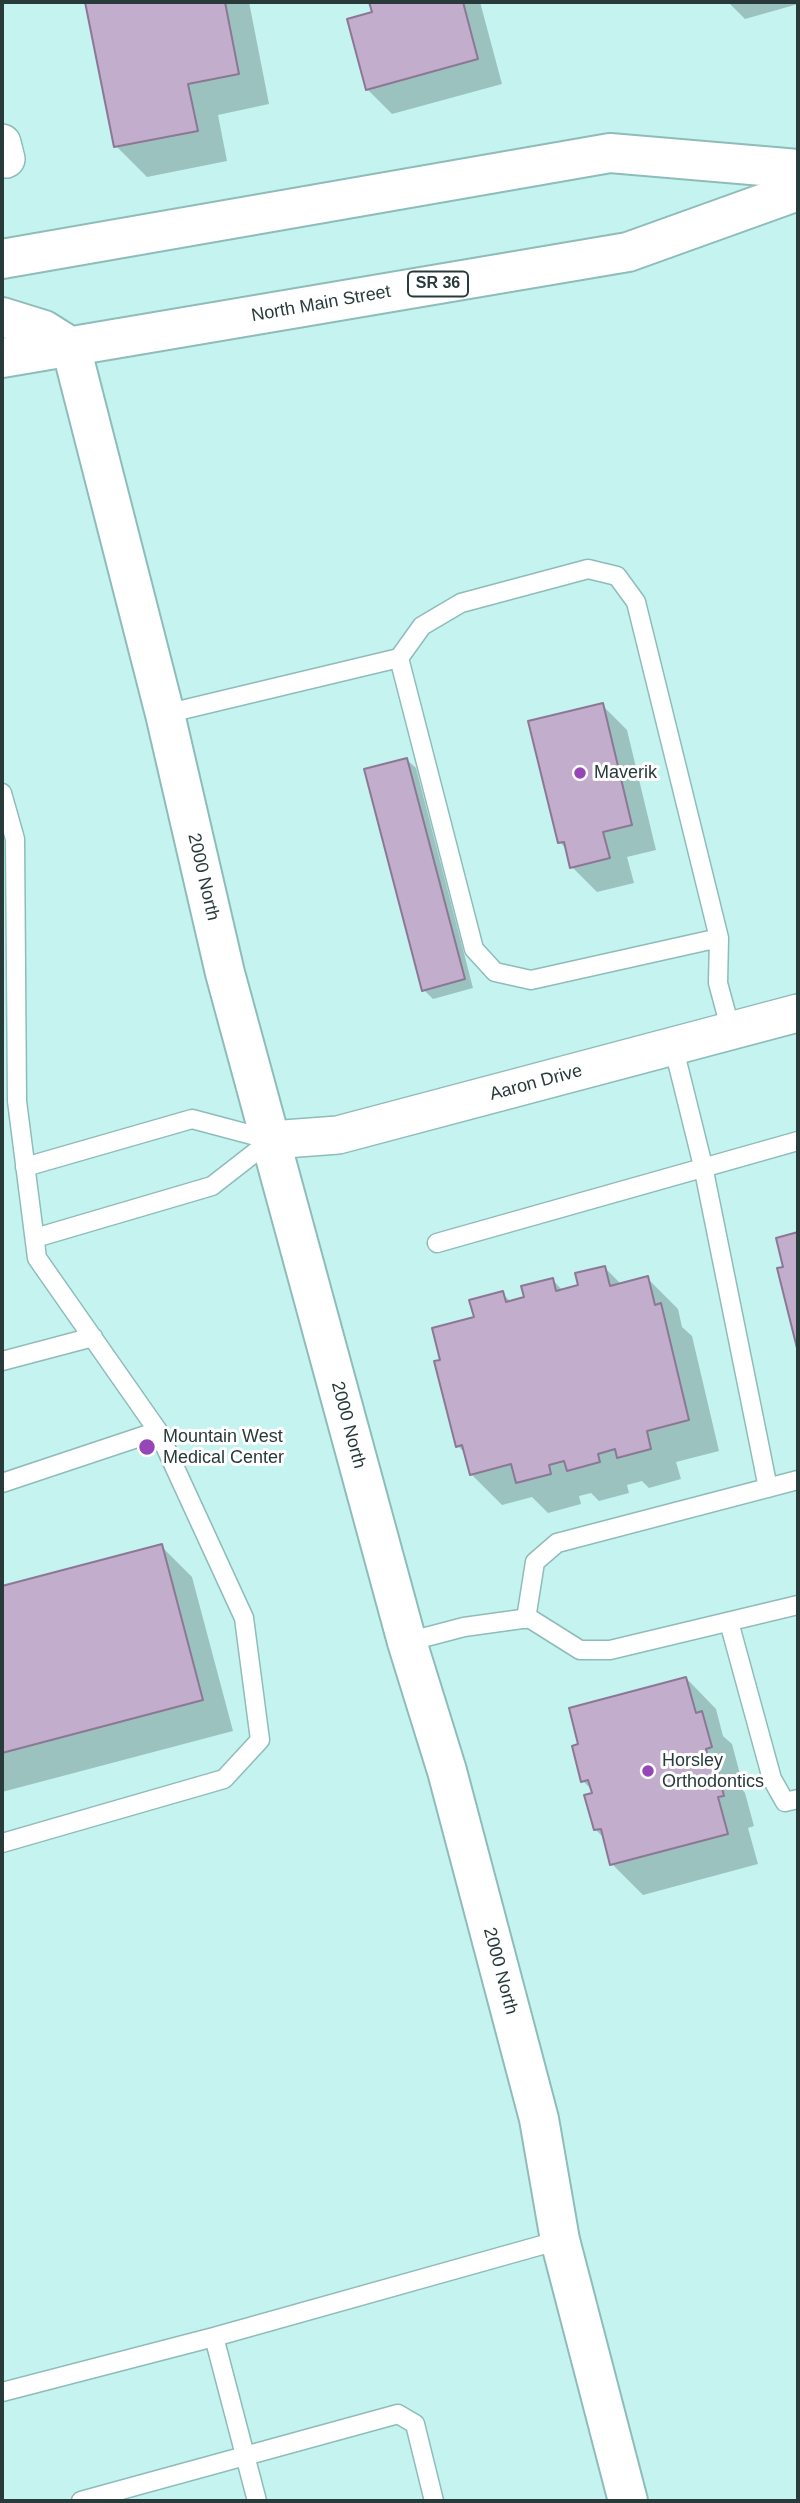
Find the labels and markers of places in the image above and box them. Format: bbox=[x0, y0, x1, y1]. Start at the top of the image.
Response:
place label: Maverik bbox=[594, 762, 657, 784]
marker: Maverik bbox=[572, 765, 588, 781]
place label: Mountain West Medical Center bbox=[163, 1426, 284, 1468]
marker: Mountain West Medical Center bbox=[137, 1437, 157, 1457]
place label: Horsley Orthodontics bbox=[662, 1750, 764, 1792]
marker: Horsley Orthodontics bbox=[640, 1763, 656, 1779]

